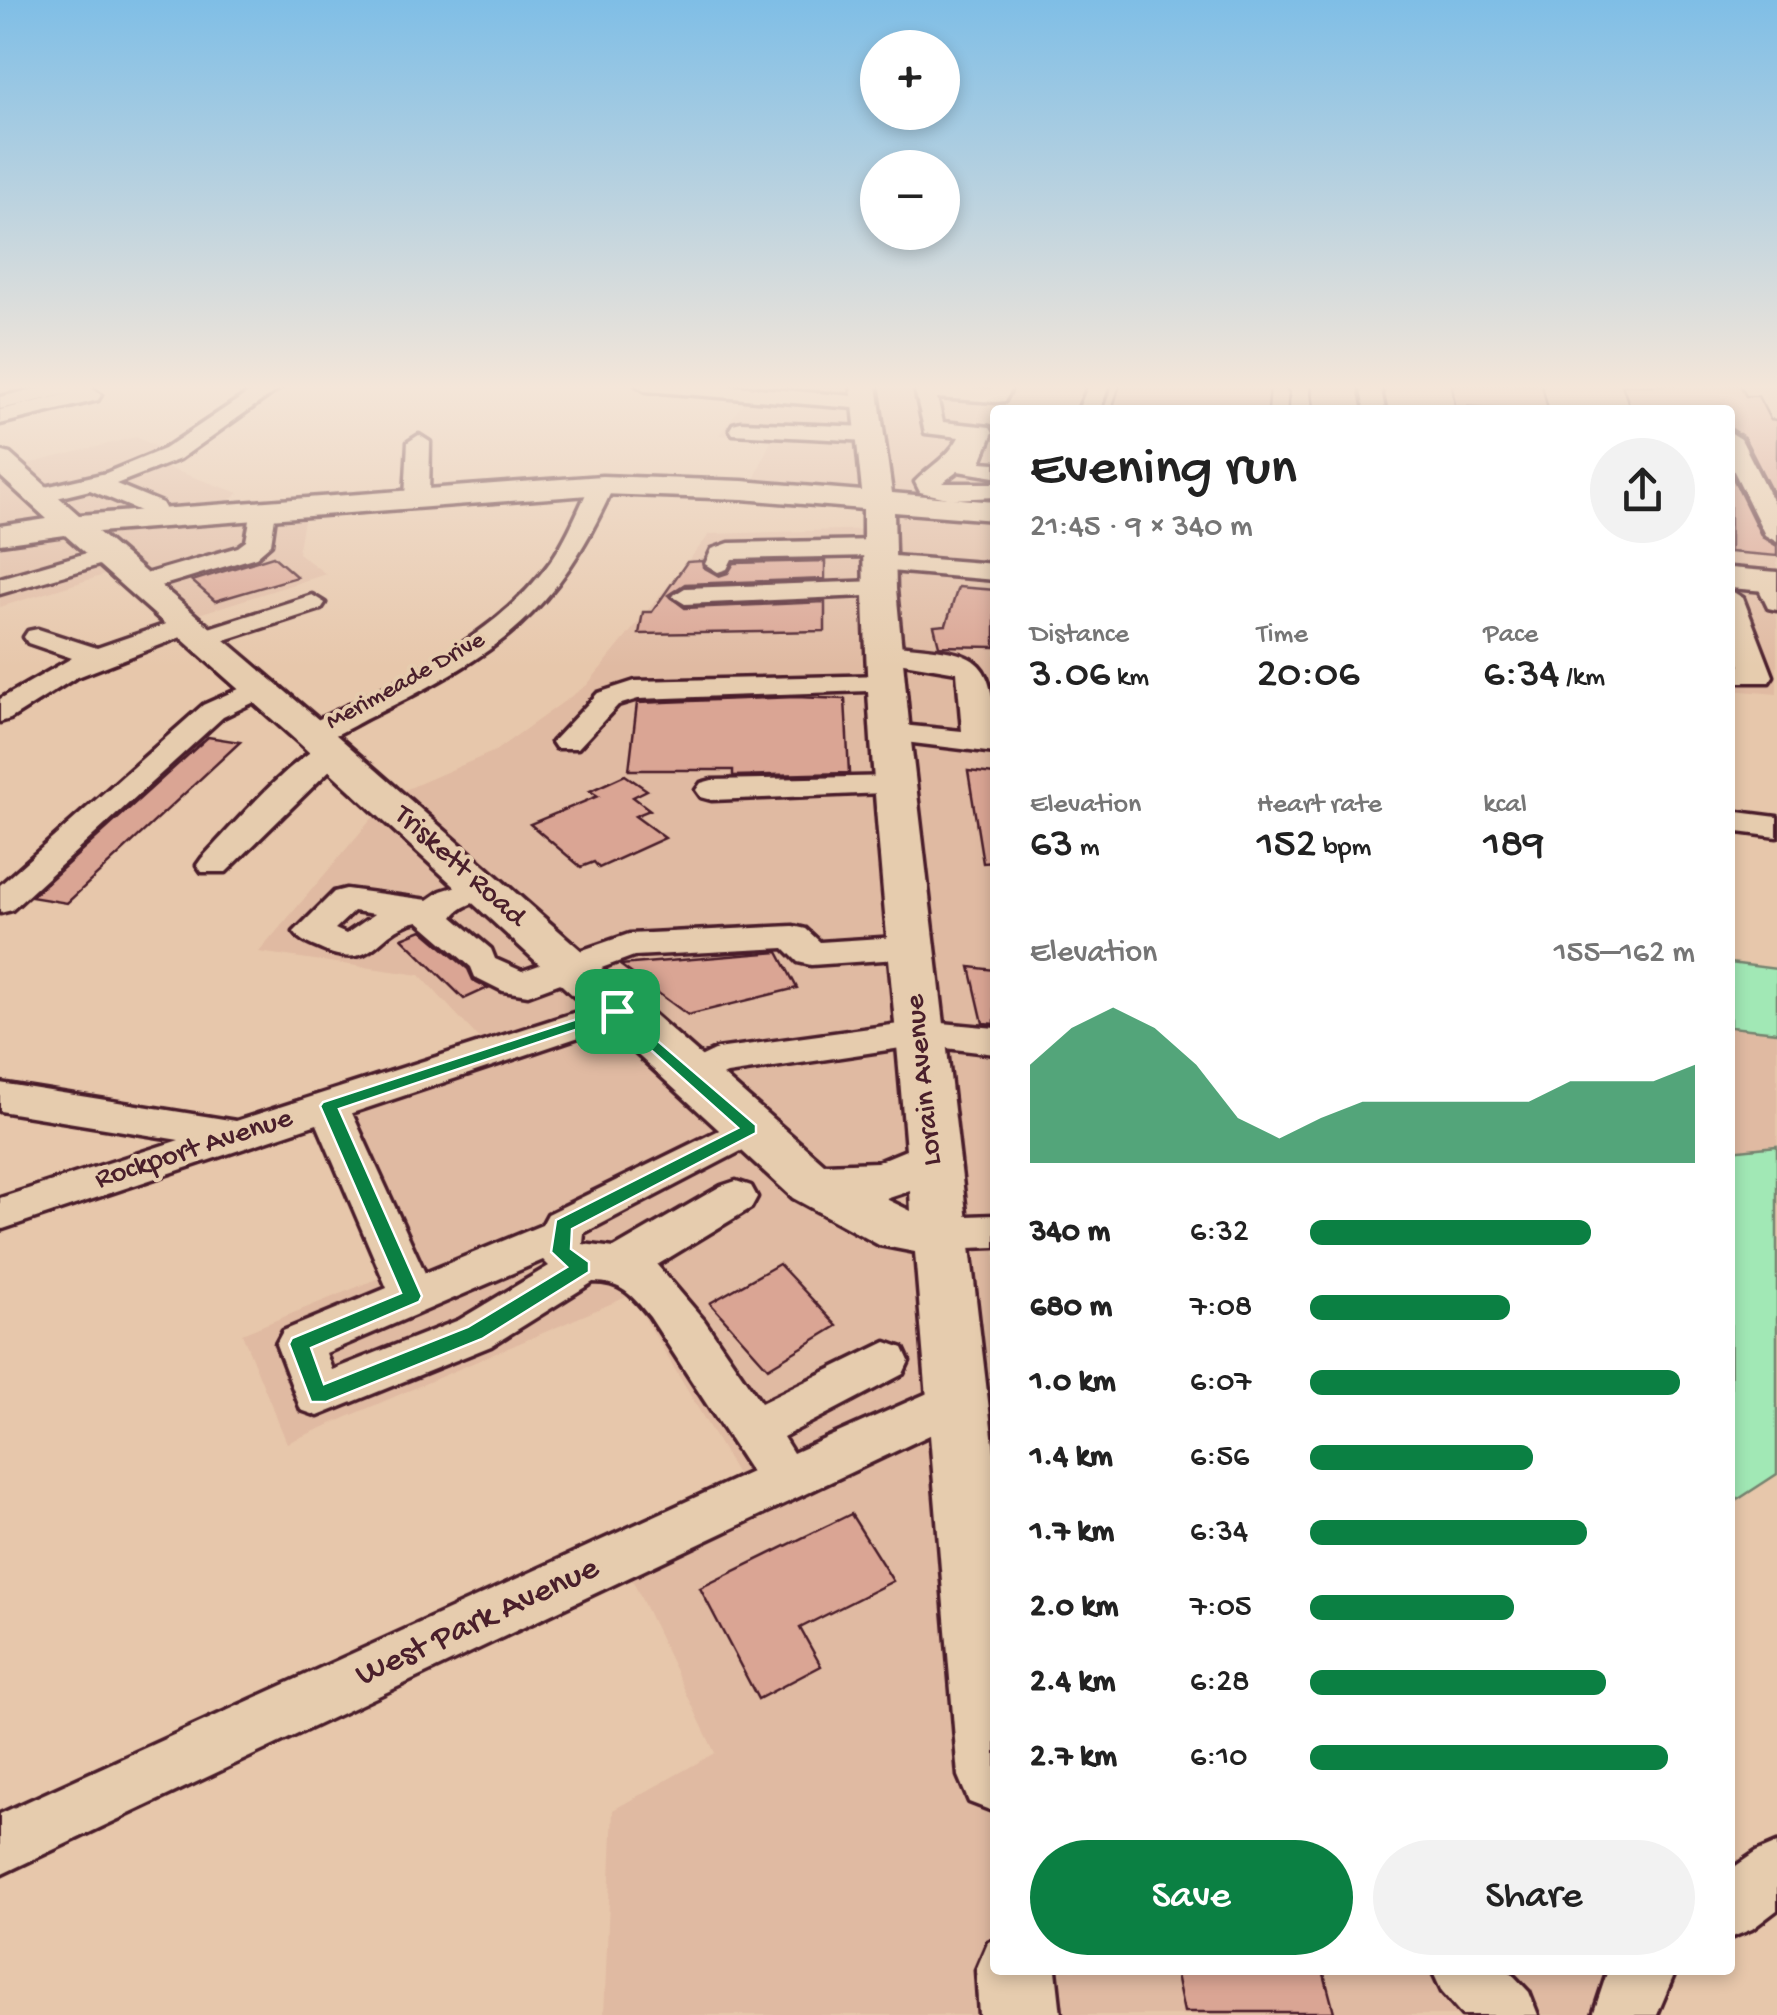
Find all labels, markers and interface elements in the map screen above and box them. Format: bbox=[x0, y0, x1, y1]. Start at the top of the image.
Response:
map controls bbox=[860, 30, 960, 250]
button: + bbox=[860, 30, 960, 130]
button: − bbox=[860, 150, 960, 250]
button: share bbox=[1590, 438, 1695, 543]
text: Evening run bbox=[1030, 439, 1297, 503]
text: 21:45 · 9 × 340 m bbox=[1030, 509, 1253, 547]
text: Distance bbox=[1030, 619, 1129, 652]
text: Time bbox=[1257, 619, 1308, 652]
text: Pace bbox=[1483, 619, 1538, 652]
street label: Merimeade Drive bbox=[322, 626, 491, 738]
text: 3.06 bbox=[1030, 652, 1110, 701]
text: 20:06 bbox=[1257, 652, 1359, 701]
text: 6:34 bbox=[1483, 652, 1559, 701]
text: km bbox=[1110, 662, 1149, 695]
text: /km bbox=[1559, 662, 1605, 695]
text: Elevation bbox=[1030, 789, 1141, 822]
text: Heart rate bbox=[1257, 789, 1382, 822]
text: kcal bbox=[1483, 789, 1527, 822]
street label: Triskett Road bbox=[384, 797, 534, 937]
text: 63 bbox=[1030, 822, 1073, 871]
text: 152 bbox=[1257, 822, 1316, 871]
text: 189 bbox=[1483, 822, 1544, 871]
text: m bbox=[1073, 832, 1100, 865]
text: bpm bbox=[1316, 832, 1371, 865]
text: Elevation bbox=[1030, 935, 1157, 973]
text: 155–162 m bbox=[1554, 935, 1695, 973]
pin bbox=[575, 969, 660, 1054]
icon: arrive bbox=[590, 984, 645, 1039]
street label: Lorain Avenue bbox=[899, 992, 951, 1167]
street label: Rockport Avenue bbox=[91, 1101, 298, 1198]
text: 340 m bbox=[1030, 1214, 1110, 1252]
text: 6:32 bbox=[1190, 1214, 1249, 1252]
text: 680 m bbox=[1030, 1289, 1112, 1327]
text: 7:08 bbox=[1190, 1289, 1252, 1327]
text: 1.0 km bbox=[1030, 1364, 1116, 1402]
text: 6:07 bbox=[1190, 1364, 1251, 1402]
text: 1.4 km bbox=[1030, 1439, 1113, 1477]
text: 6:56 bbox=[1190, 1439, 1249, 1477]
text: 1.7 km bbox=[1030, 1514, 1114, 1552]
text: 6:34 bbox=[1190, 1514, 1248, 1552]
street label: West Park Avenue bbox=[350, 1548, 607, 1697]
text: 2.0 km bbox=[1030, 1589, 1118, 1627]
text: 7:05 bbox=[1190, 1589, 1252, 1627]
text: 2.4 km bbox=[1030, 1664, 1115, 1702]
text: 6:28 bbox=[1190, 1664, 1249, 1702]
text: 2.7 km bbox=[1030, 1739, 1117, 1777]
text: 6:10 bbox=[1190, 1739, 1247, 1777]
button: Save bbox=[1030, 1840, 1353, 1955]
button: Share bbox=[1373, 1840, 1695, 1955]

